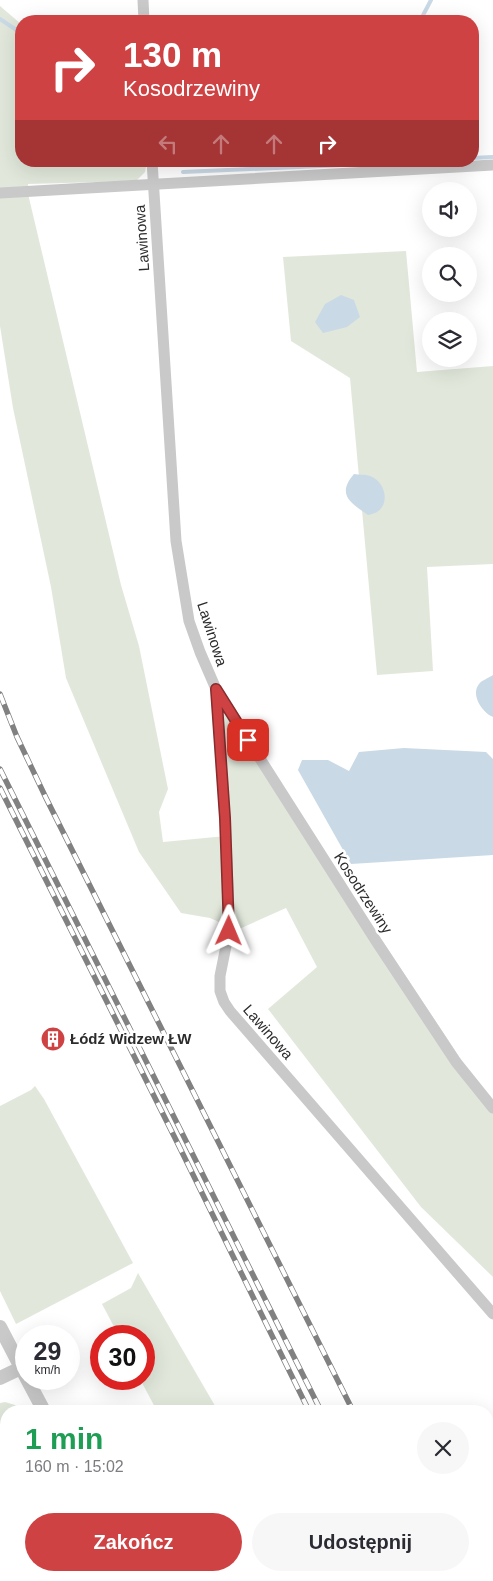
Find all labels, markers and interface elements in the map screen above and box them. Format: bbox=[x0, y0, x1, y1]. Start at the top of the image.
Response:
icon: right bbox=[40, 35, 105, 100]
text: 130 m bbox=[123, 35, 222, 74]
text: Kosodrzewiny bbox=[123, 76, 260, 101]
icon: left bbox=[154, 130, 182, 158]
icon: ahead bbox=[207, 130, 235, 158]
icon: ahead bbox=[260, 130, 288, 158]
icon: right bbox=[313, 130, 341, 158]
map controls bbox=[422, 182, 477, 367]
button: sound bbox=[422, 182, 477, 237]
street label: Lawinowa bbox=[131, 204, 152, 272]
button: search bbox=[422, 247, 477, 302]
button: layers bbox=[422, 312, 477, 367]
street label: Lawinowa bbox=[194, 599, 231, 669]
pin bbox=[227, 719, 269, 761]
icon: arrive bbox=[234, 726, 262, 754]
street label: Kosodrzewiny bbox=[331, 849, 396, 937]
position arrow bbox=[202, 904, 254, 956]
street label: Lawinowa bbox=[240, 1001, 297, 1063]
building icon: Łódź Widzew ŁW bbox=[40, 1026, 66, 1052]
place label: Łódź Widzew ŁW bbox=[70, 1030, 192, 1047]
speed limit sign: 30 bbox=[90, 1325, 155, 1390]
text: 29 bbox=[34, 1337, 61, 1365]
text: km/h bbox=[34, 1363, 61, 1377]
text: 1 min bbox=[25, 1422, 103, 1455]
button: close bbox=[417, 1422, 469, 1474]
text: 160 m · 15:02 bbox=[25, 1458, 124, 1475]
button: Zakończ bbox=[25, 1513, 242, 1571]
button: Udostępnij bbox=[252, 1513, 469, 1571]

